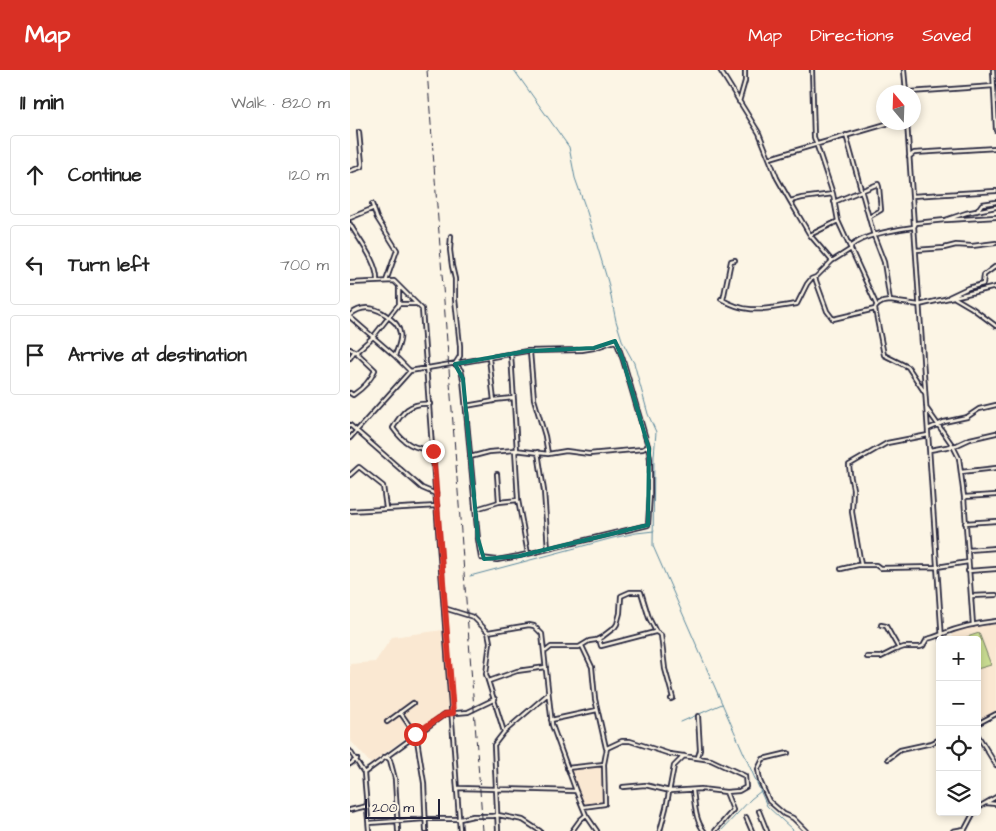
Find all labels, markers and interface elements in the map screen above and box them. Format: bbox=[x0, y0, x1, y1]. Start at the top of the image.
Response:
text: Map bbox=[25, 18, 70, 52]
text: Map bbox=[748, 23, 782, 48]
text: Directions bbox=[810, 23, 894, 48]
text: Saved bbox=[922, 23, 971, 48]
north arrow bbox=[876, 85, 921, 130]
text: 11 min bbox=[20, 88, 64, 117]
text: Walk · 820 m bbox=[231, 92, 330, 114]
icon: ahead bbox=[21, 161, 49, 189]
text: Continue bbox=[68, 162, 142, 189]
text: 120 m bbox=[289, 164, 329, 186]
icon: left bbox=[21, 251, 49, 279]
text: Turn left bbox=[68, 252, 149, 279]
text: 700 m bbox=[280, 254, 329, 276]
icon: arrive bbox=[21, 341, 49, 369]
text: Arrive at destination bbox=[68, 342, 247, 369]
route end bbox=[422, 440, 445, 463]
map controls bbox=[936, 636, 981, 816]
button: + bbox=[936, 636, 981, 681]
button: − bbox=[936, 681, 981, 726]
route start bbox=[404, 723, 427, 746]
button: locate bbox=[936, 726, 981, 771]
button: layers bbox=[936, 771, 981, 816]
scale bar bbox=[365, 796, 440, 819]
text: 200 m bbox=[372, 798, 414, 818]

